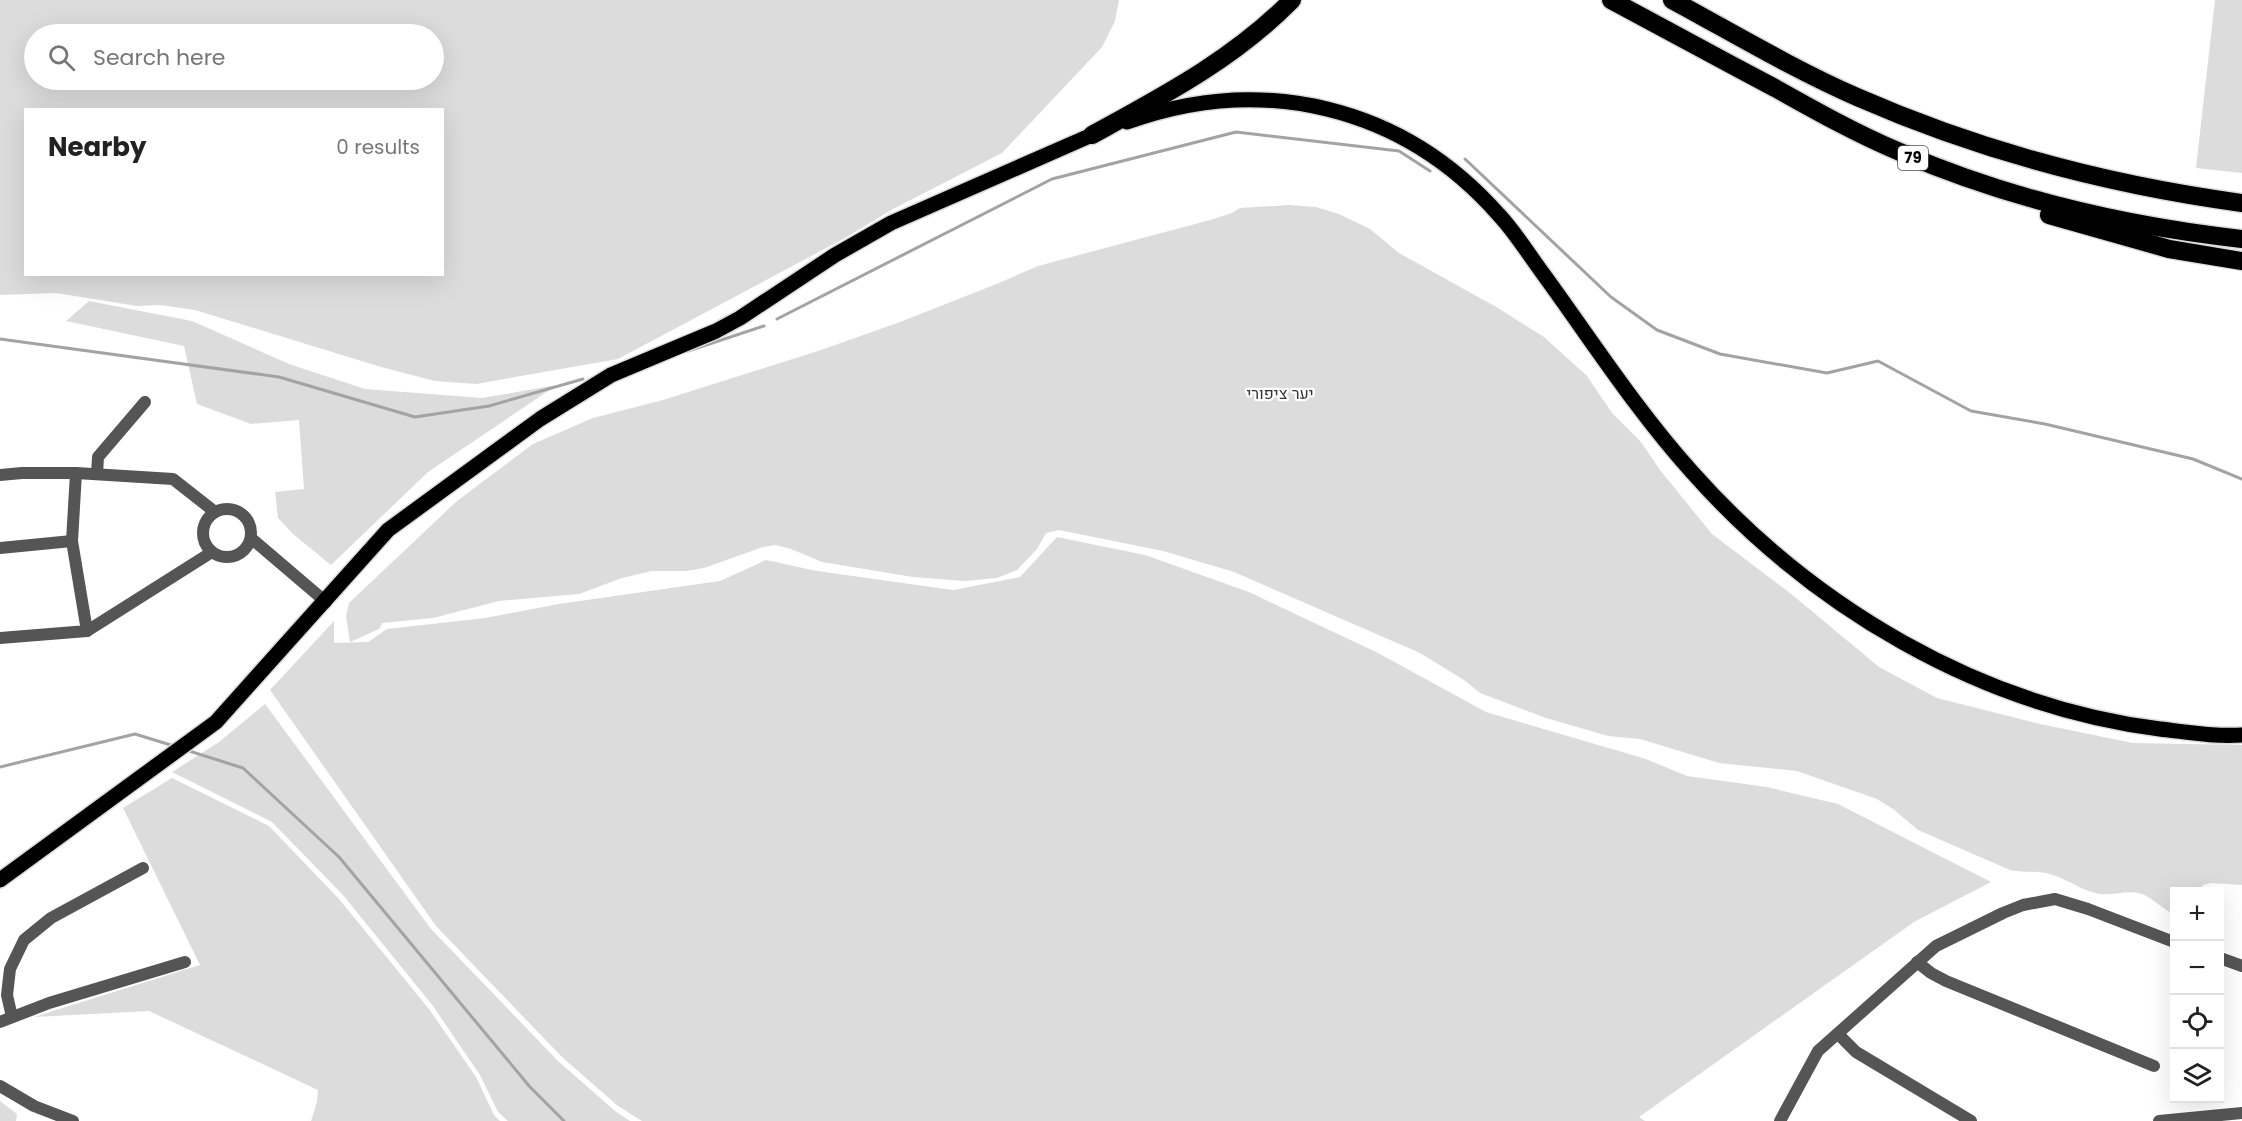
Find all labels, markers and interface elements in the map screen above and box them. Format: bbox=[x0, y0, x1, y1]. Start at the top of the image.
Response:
search box bbox=[24, 24, 444, 90]
icon: search bbox=[45, 41, 78, 74]
text: Search here bbox=[93, 42, 226, 73]
text: Nearby bbox=[48, 129, 146, 165]
text: 0 results bbox=[336, 133, 420, 161]
road number: 79 bbox=[1898, 146, 1928, 170]
park label: יער ציפורי bbox=[1246, 382, 1314, 405]
map controls bbox=[2170, 887, 2224, 1103]
button: + bbox=[2170, 887, 2224, 941]
button: − bbox=[2170, 941, 2224, 995]
button: locate bbox=[2170, 995, 2224, 1049]
button: layers bbox=[2170, 1049, 2224, 1103]

